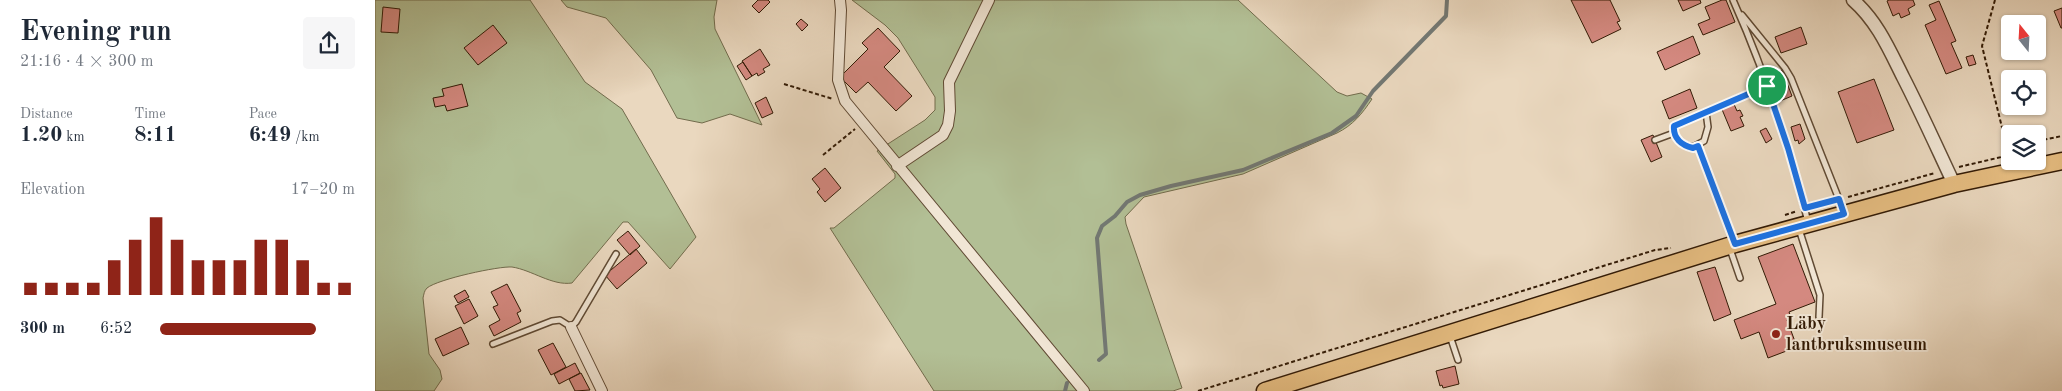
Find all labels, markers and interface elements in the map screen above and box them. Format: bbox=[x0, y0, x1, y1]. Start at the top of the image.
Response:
north arrow bbox=[2001, 15, 2046, 60]
map controls bbox=[2001, 15, 2046, 170]
button: share bbox=[303, 17, 355, 69]
text: Evening run bbox=[20, 19, 172, 47]
text: 21:16 · 4 × 300 m bbox=[20, 54, 153, 70]
pin bbox=[1746, 65, 1788, 107]
button: locate bbox=[2001, 70, 2046, 115]
icon: arrive bbox=[1753, 72, 1781, 100]
text: Distance bbox=[20, 107, 73, 121]
text: Time bbox=[134, 107, 166, 121]
text: Pace bbox=[249, 107, 277, 121]
text: 1.20 bbox=[20, 125, 62, 146]
text: 8:11 bbox=[134, 125, 177, 146]
text: 6:49 bbox=[249, 125, 291, 146]
button: layers bbox=[2001, 125, 2046, 170]
text: km bbox=[62, 130, 85, 144]
text: /km bbox=[291, 130, 320, 144]
text: Elevation bbox=[20, 182, 85, 198]
text: 17–20 m bbox=[291, 182, 355, 198]
place label: Läby lantbruksmuseum bbox=[1786, 315, 1927, 354]
text: 300 m bbox=[20, 321, 65, 337]
text: 6:52 bbox=[100, 321, 132, 337]
marker: Läby lantbruksmuseum bbox=[1770, 328, 1782, 340]

